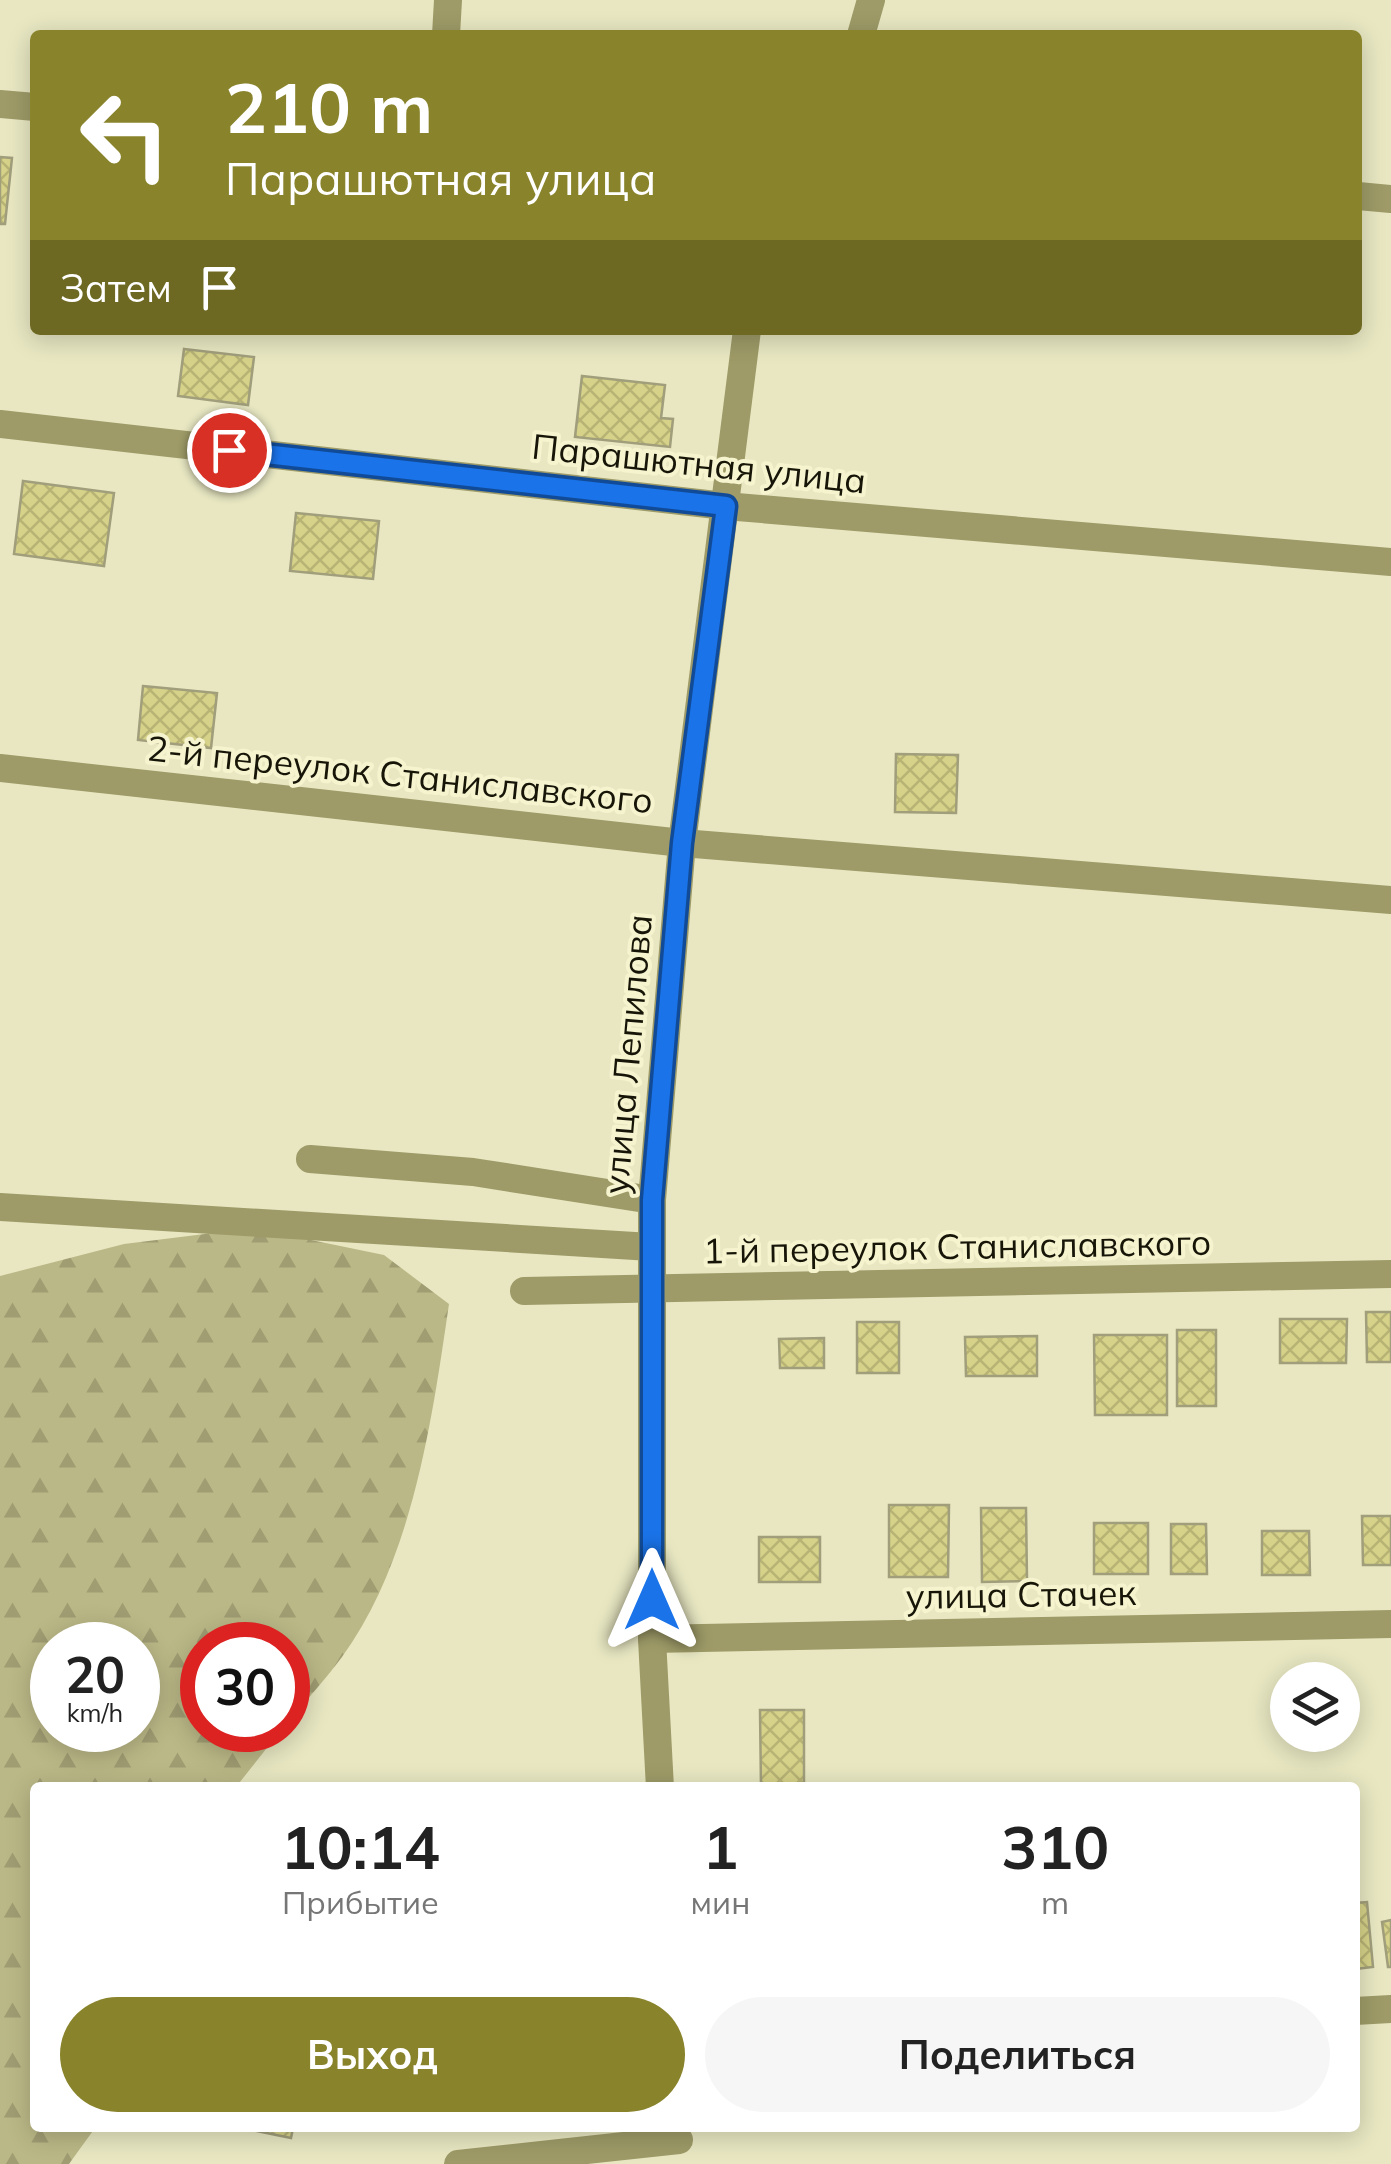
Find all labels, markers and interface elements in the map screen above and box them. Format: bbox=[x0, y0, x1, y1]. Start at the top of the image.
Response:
text: 210 m bbox=[225, 63, 433, 151]
icon: left bbox=[60, 70, 190, 200]
text: Парашютная улица bbox=[225, 150, 656, 206]
icon: arrive bbox=[192, 260, 247, 315]
text: Затем bbox=[60, 264, 172, 312]
pin bbox=[187, 408, 272, 493]
icon: arrive bbox=[202, 423, 257, 478]
street label: Парашютная улица bbox=[530, 424, 868, 502]
street label: 2-й переулок Станиславского bbox=[145, 726, 655, 822]
street label: улица Лепилова bbox=[593, 912, 661, 1196]
street label: 1-й переулок Станиславского bbox=[703, 1220, 1211, 1272]
position arrow bbox=[600, 1548, 704, 1652]
street label: улица Стачек bbox=[906, 1570, 1137, 1618]
speed limit sign: 30 bbox=[180, 1622, 310, 1752]
text: 20 bbox=[65, 1643, 125, 1706]
map controls bbox=[1270, 1662, 1360, 1752]
button: layers bbox=[1270, 1662, 1360, 1752]
text: km/h bbox=[67, 1697, 123, 1728]
text: 10:14 bbox=[281, 1809, 440, 1884]
text: 1 bbox=[702, 1809, 738, 1884]
text: 310 bbox=[1001, 1809, 1109, 1884]
text: Прибытие bbox=[282, 1882, 439, 1922]
text: мин bbox=[691, 1882, 750, 1922]
text: m bbox=[1041, 1882, 1069, 1922]
button: Выход bbox=[60, 1997, 685, 2112]
button: Поделиться bbox=[705, 1997, 1330, 2112]

